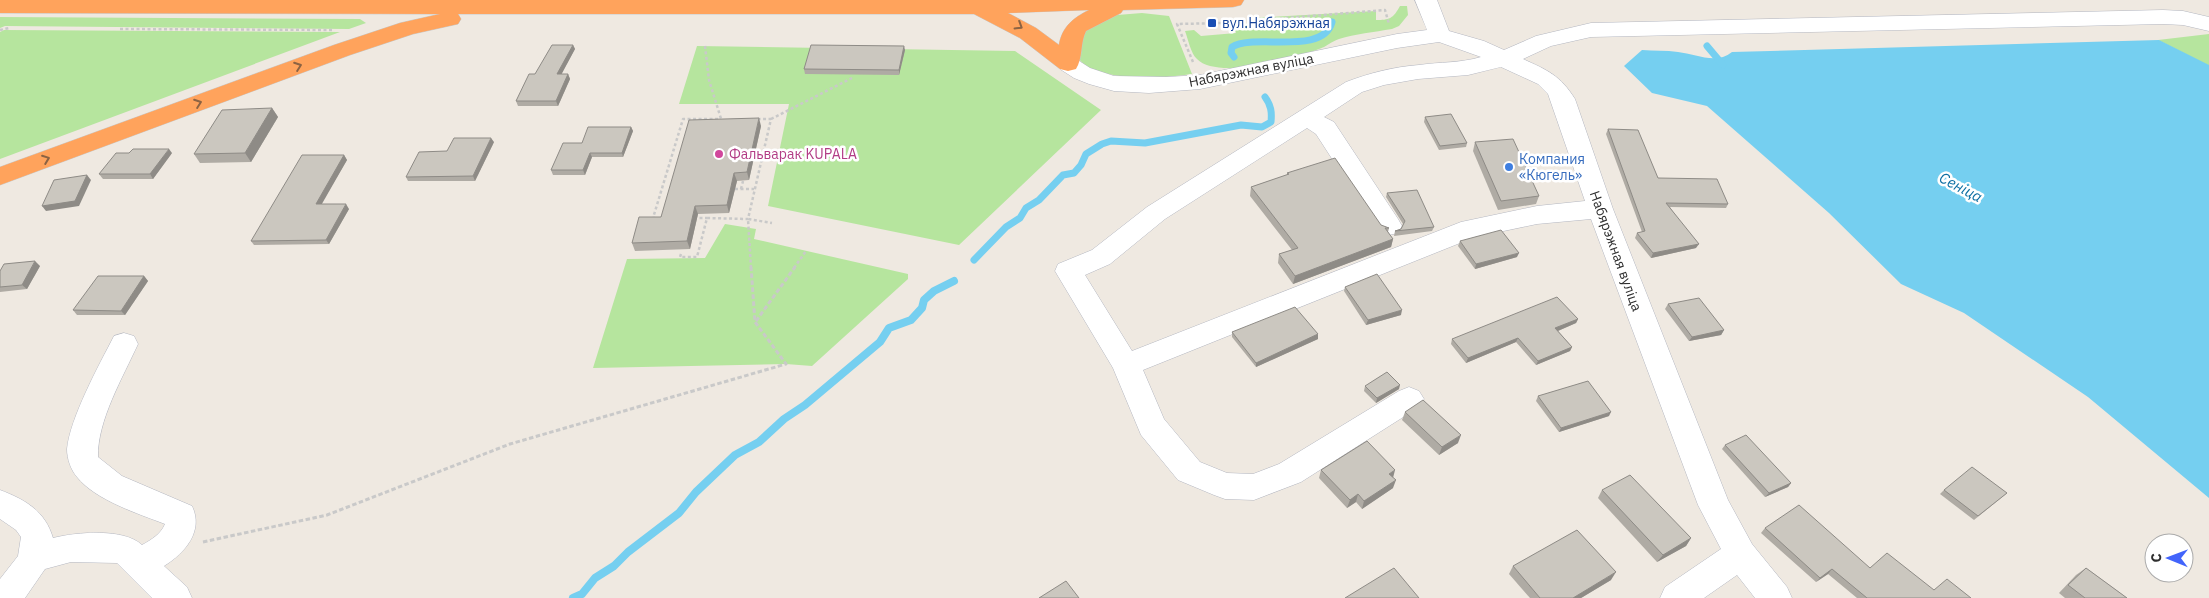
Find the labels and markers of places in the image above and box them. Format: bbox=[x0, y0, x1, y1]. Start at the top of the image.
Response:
place label: вул.Набярэжная bbox=[1222, 14, 1330, 32]
marker: вул.Набярэжная bbox=[1206, 17, 1218, 29]
place label: Фальварак KUPALA bbox=[729, 145, 857, 163]
marker: Фальварак KUPALA bbox=[713, 148, 725, 160]
place label: Компания «Кюгель» bbox=[1519, 150, 1585, 184]
marker: Компания «Кюгель» bbox=[1503, 161, 1515, 173]

